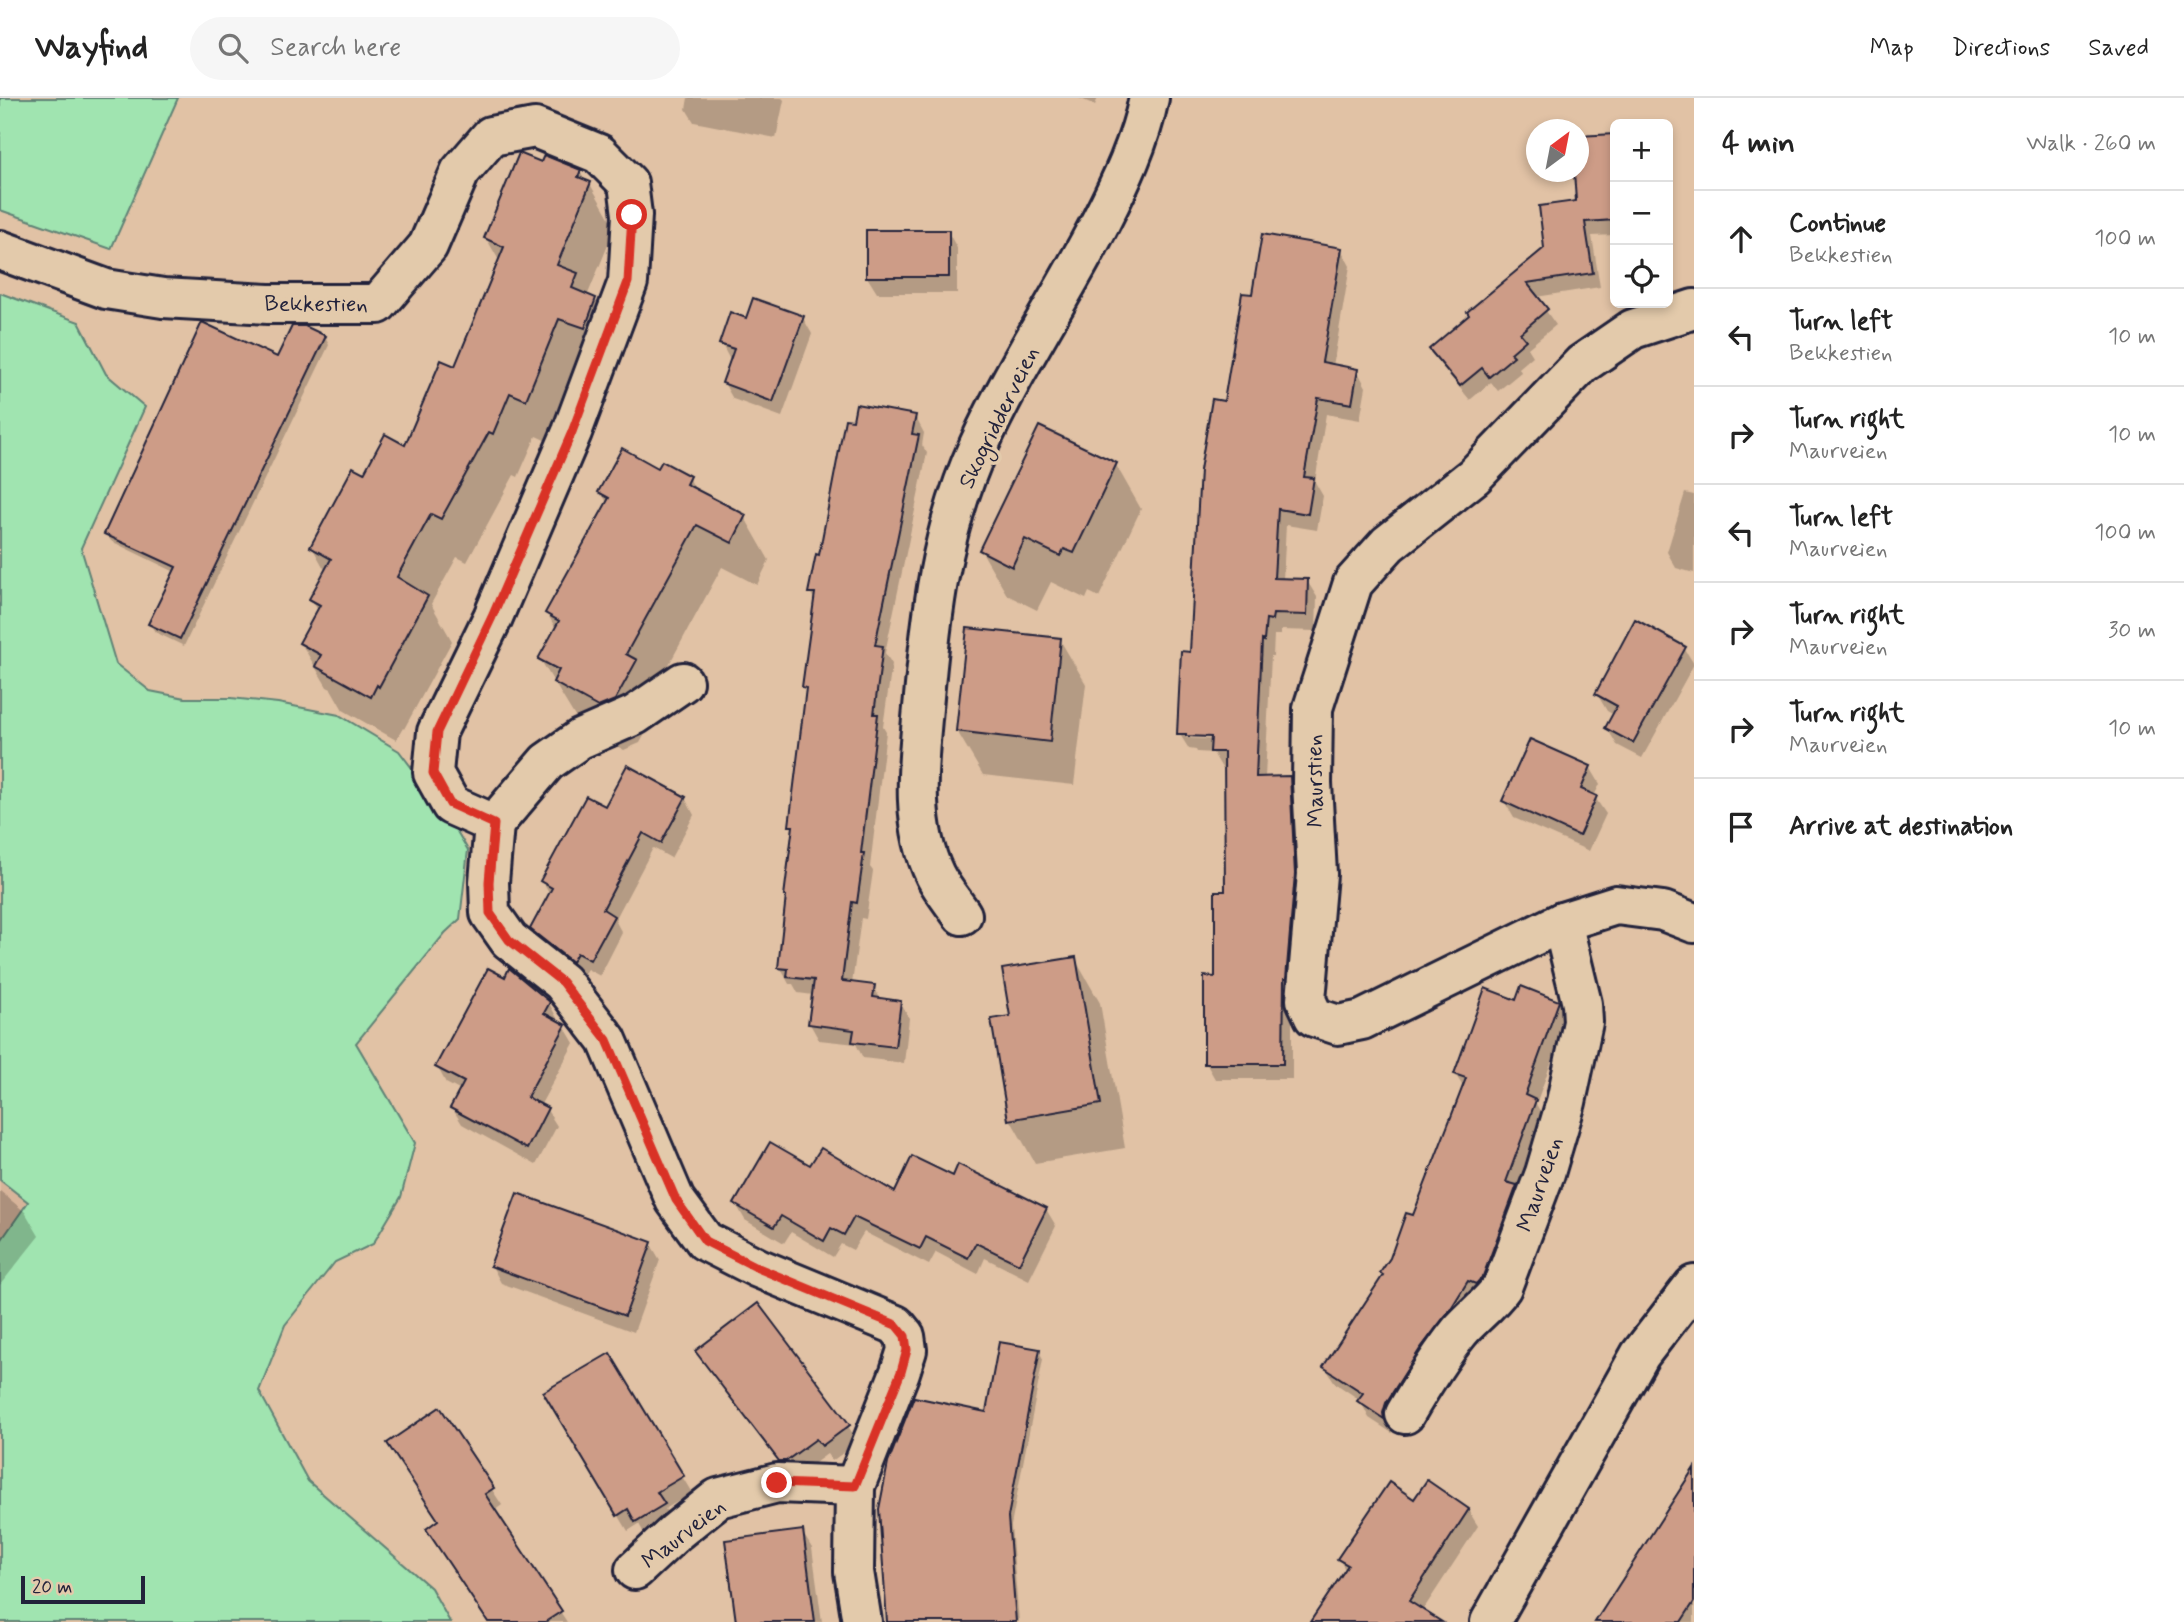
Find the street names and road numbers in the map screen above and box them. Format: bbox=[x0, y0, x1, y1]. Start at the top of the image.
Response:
street label: Bekkestien bbox=[264, 290, 368, 320]
street label: Skogridderveien bbox=[952, 342, 1049, 495]
street label: Maurstien bbox=[1300, 734, 1332, 828]
street label: Maurveien bbox=[1511, 1133, 1571, 1236]
street label: Maurveien bbox=[636, 1492, 732, 1577]

